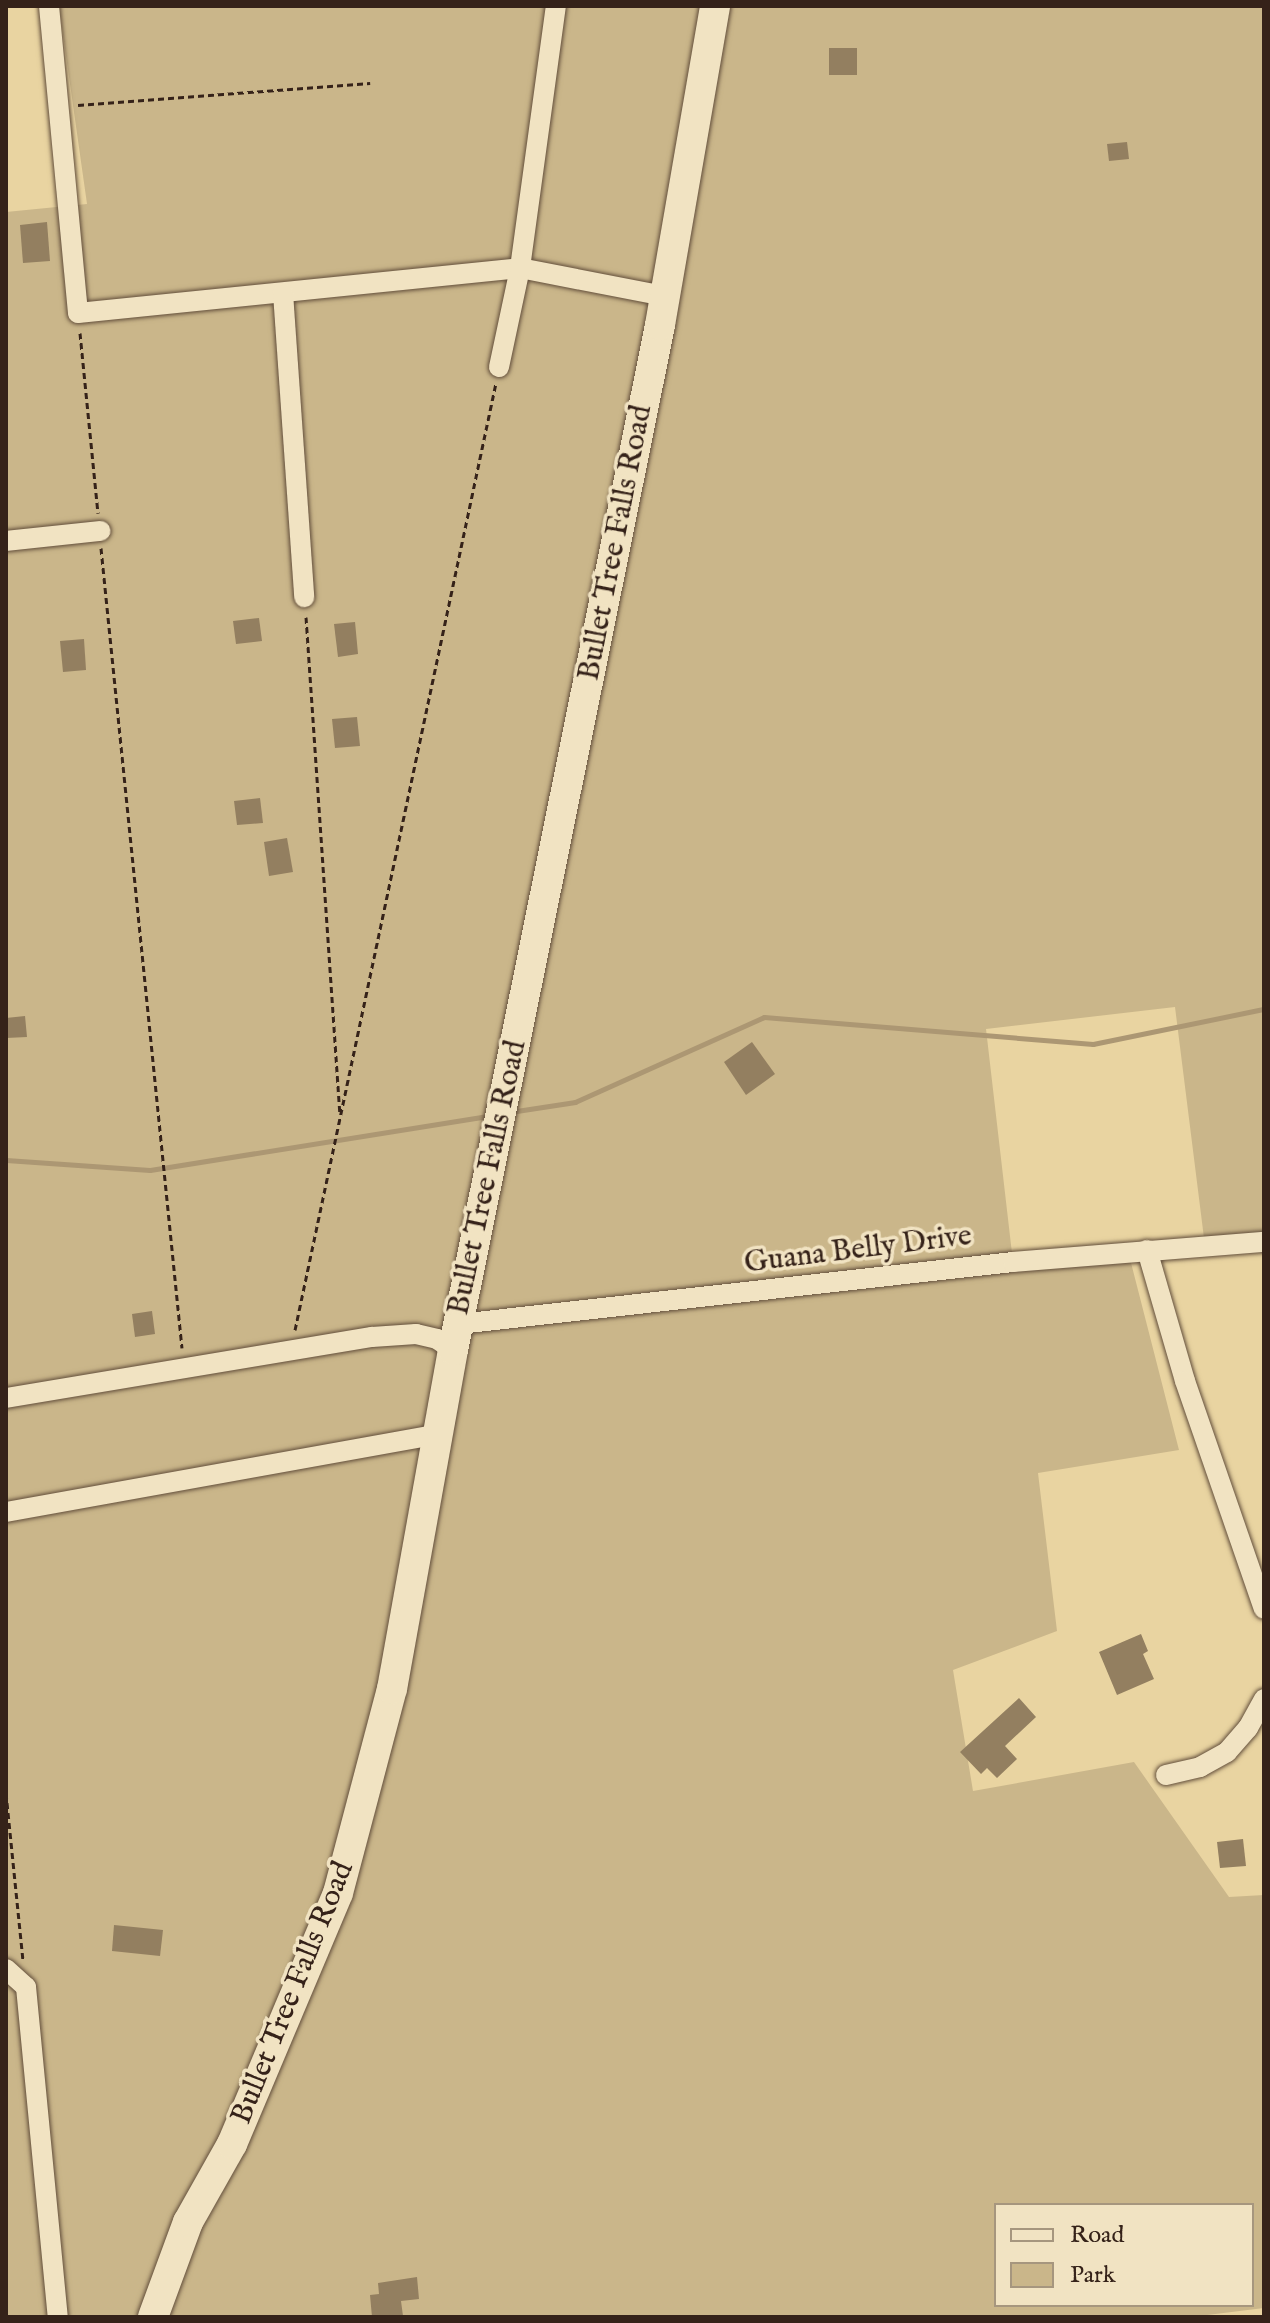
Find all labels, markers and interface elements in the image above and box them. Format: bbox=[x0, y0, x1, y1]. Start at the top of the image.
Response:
street label: Bullet Tree Falls Road bbox=[572, 402, 660, 684]
street label: Bullet Tree Falls Road bbox=[441, 1037, 535, 1319]
street label: Guana Belly Drive bbox=[742, 1218, 974, 1282]
street label: Bullet Tree Falls Road bbox=[224, 1857, 362, 2129]
legend bbox=[994, 2203, 1254, 2307]
text: Road bbox=[1070, 2220, 1124, 2251]
text: Park bbox=[1070, 2260, 1116, 2291]

